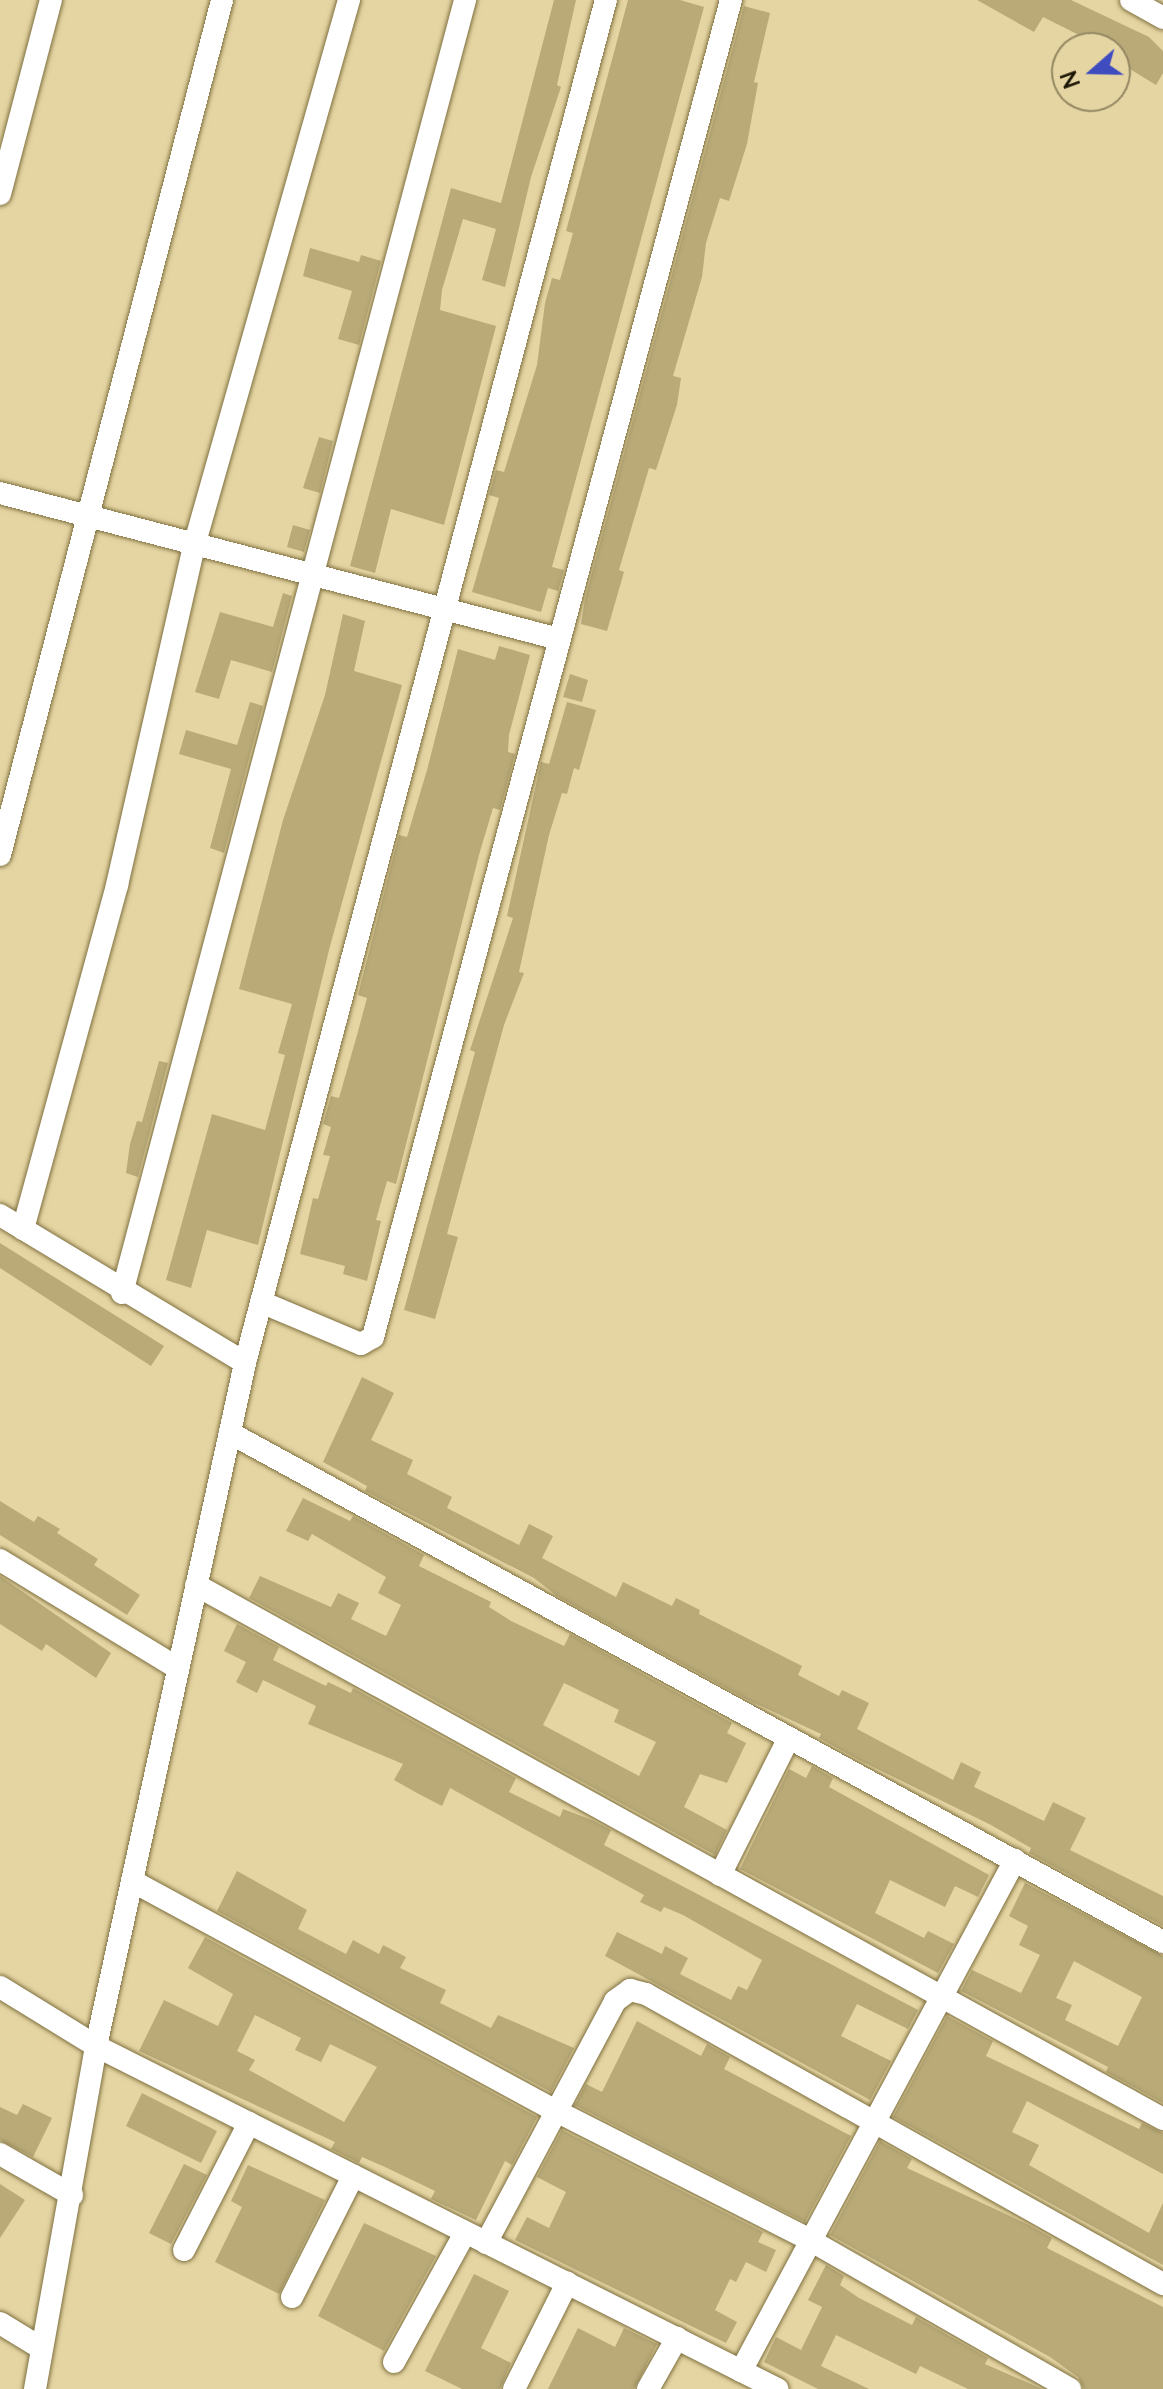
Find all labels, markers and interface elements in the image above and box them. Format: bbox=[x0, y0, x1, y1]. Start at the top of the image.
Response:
north arrow bbox=[1051, 32, 1131, 112]
text: N bbox=[1054, 67, 1085, 92]

